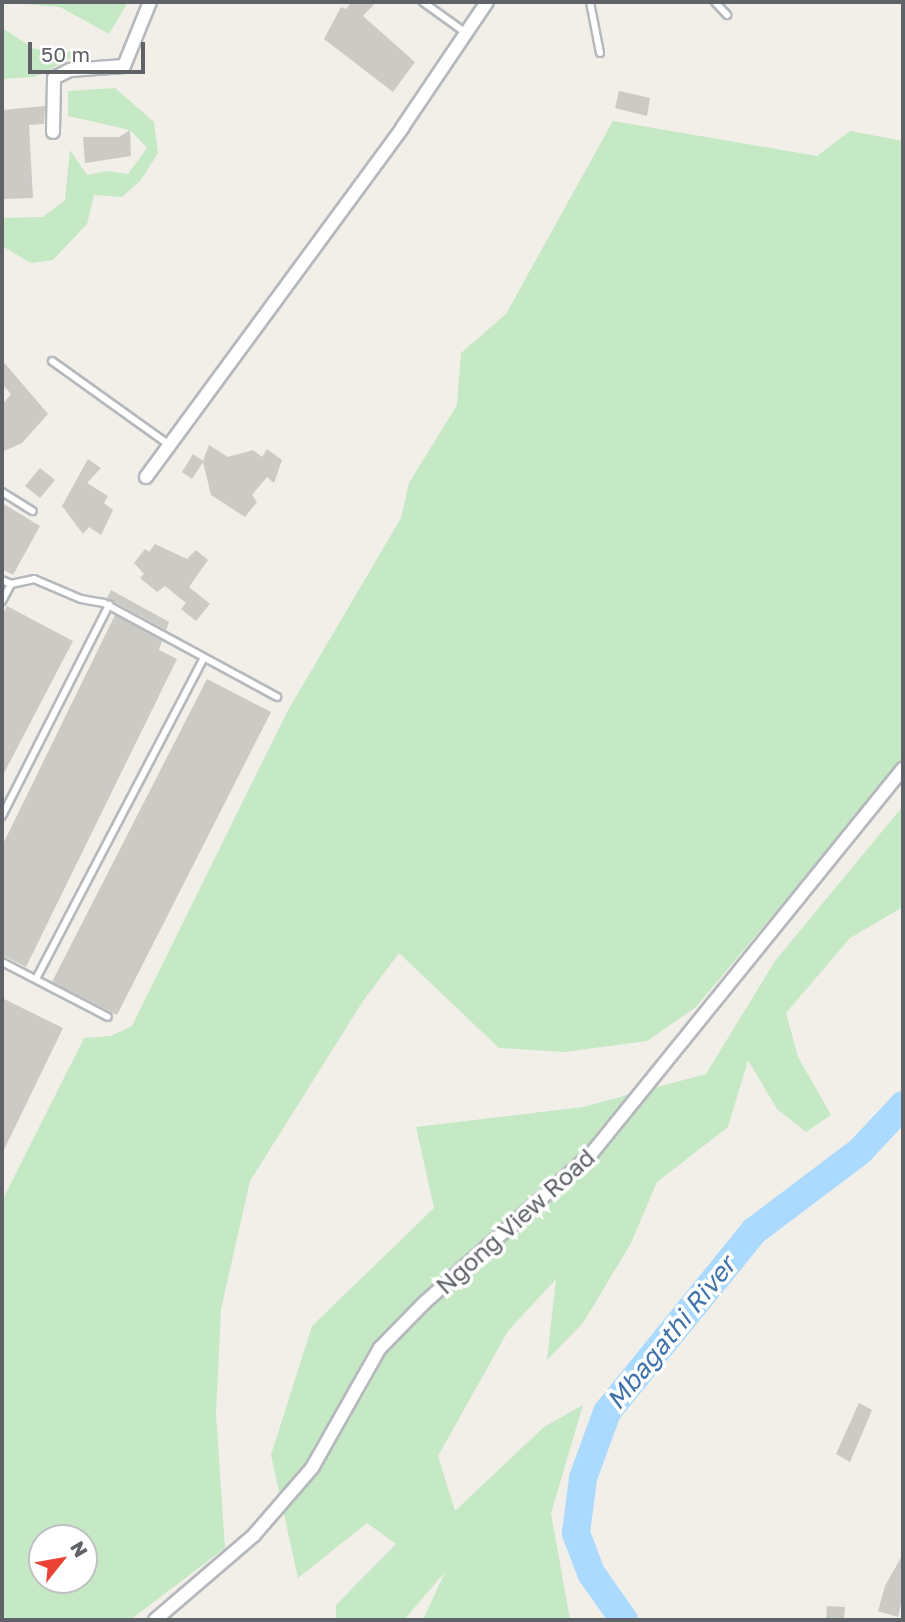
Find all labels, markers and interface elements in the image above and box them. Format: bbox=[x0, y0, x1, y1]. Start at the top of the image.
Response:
scale bar bbox=[32, 28, 149, 72]
text: 50 m bbox=[41, 41, 90, 67]
street label: Ngong View Road bbox=[430, 1142, 600, 1300]
water label: Mbagathi River bbox=[600, 1250, 742, 1416]
north arrow bbox=[28, 1524, 98, 1594]
text: N bbox=[66, 1537, 93, 1561]

